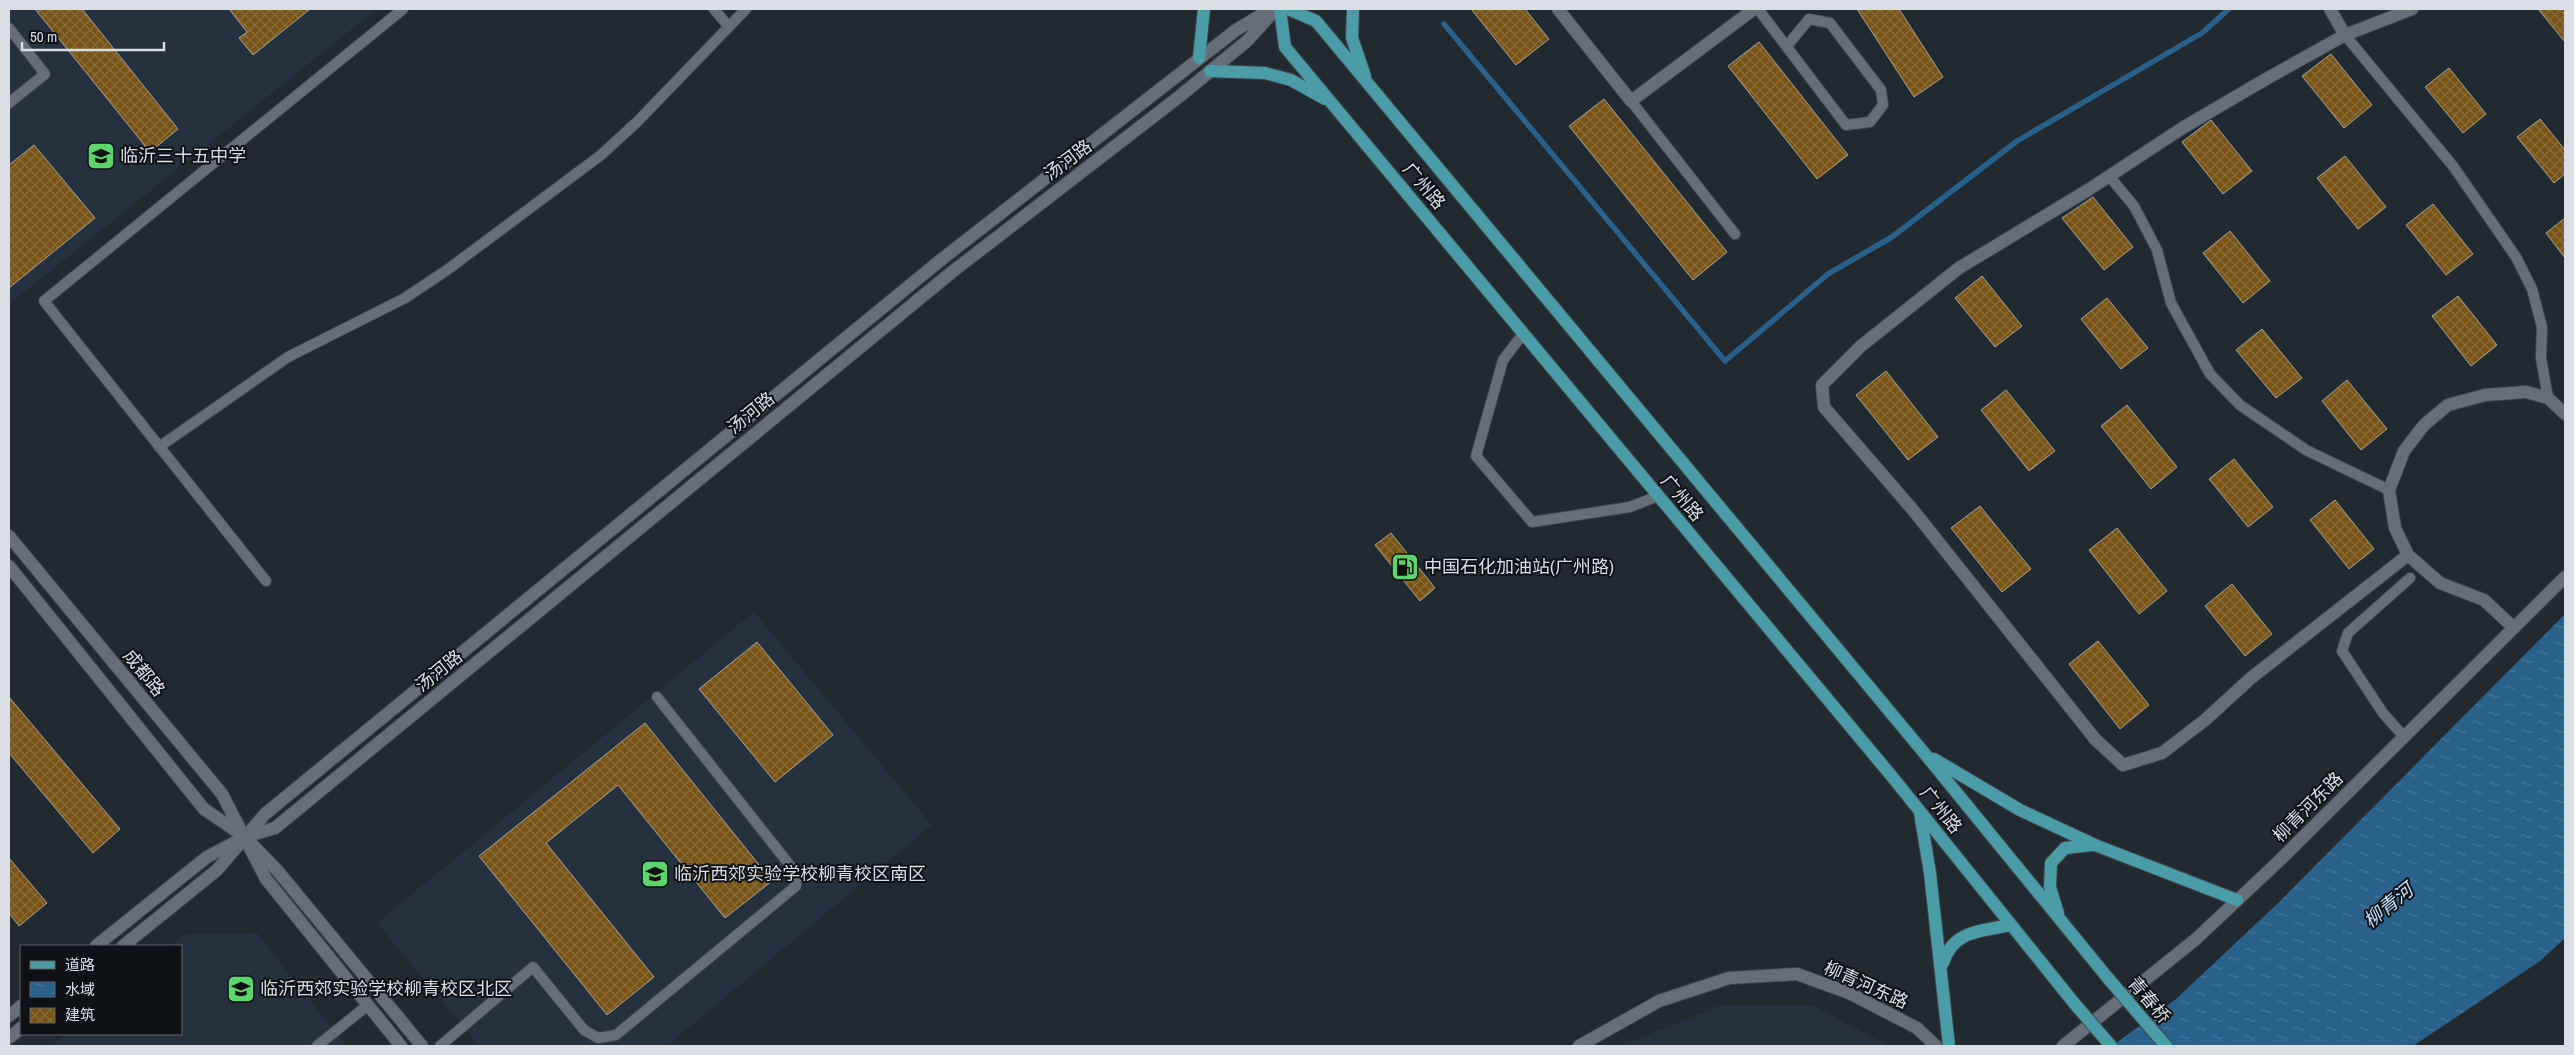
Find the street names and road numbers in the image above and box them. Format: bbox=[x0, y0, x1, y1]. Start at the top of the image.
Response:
street label: 汤河路 bbox=[1039, 133, 1097, 186]
street label: 广州路 bbox=[1397, 157, 1451, 214]
street label: 汤河路 bbox=[722, 386, 780, 439]
street label: 广州路 bbox=[1655, 469, 1709, 526]
street label: 成都路 bbox=[118, 644, 171, 702]
street label: 汤河路 bbox=[410, 644, 468, 697]
street label: 柳青河东路 bbox=[2267, 766, 2348, 847]
street label: 广州路 bbox=[1915, 781, 1968, 839]
street label: 柳青河东路 bbox=[1820, 955, 1912, 1014]
street label: 青春桥 bbox=[2122, 971, 2176, 1028]

